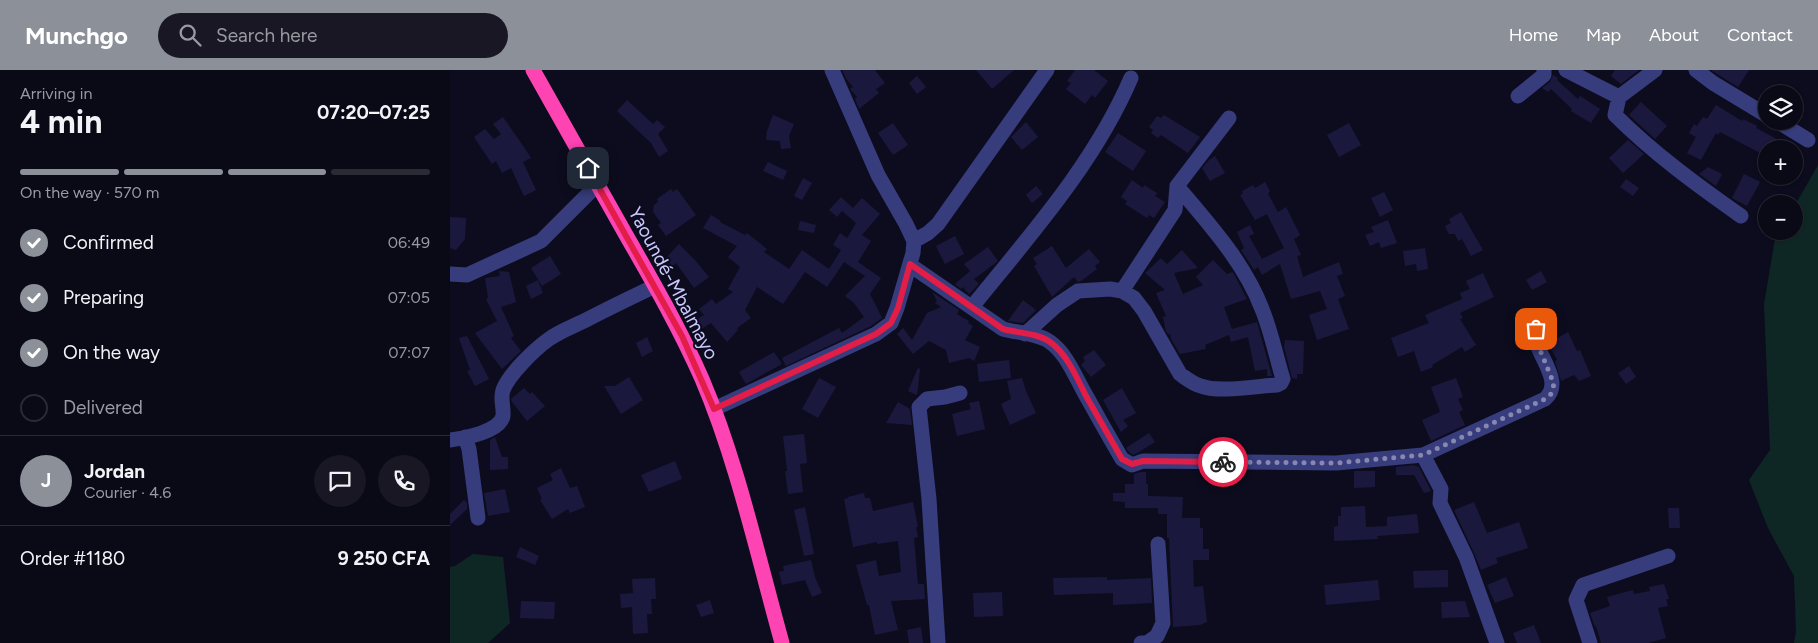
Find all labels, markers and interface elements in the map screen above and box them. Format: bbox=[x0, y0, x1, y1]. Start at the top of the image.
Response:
search box bbox=[158, 13, 508, 58]
text: Munchgo bbox=[25, 21, 128, 50]
icon: search bbox=[176, 21, 204, 49]
text: Search here bbox=[216, 24, 317, 47]
text: Home bbox=[1509, 24, 1558, 46]
text: Map bbox=[1586, 24, 1621, 46]
text: About bbox=[1649, 24, 1699, 46]
text: Contact bbox=[1727, 24, 1793, 46]
text: Arriving in bbox=[20, 84, 92, 103]
map controls bbox=[1758, 85, 1803, 240]
button: layers bbox=[1758, 85, 1803, 130]
text: 07:20–07:25 bbox=[317, 101, 430, 124]
text: 4 min bbox=[20, 103, 102, 141]
button: + bbox=[1758, 140, 1803, 185]
pin bbox=[567, 147, 609, 189]
icon: home bbox=[574, 154, 602, 182]
text: On the way · 570 m bbox=[20, 183, 159, 202]
button: − bbox=[1758, 195, 1803, 240]
street label: Yaoundé-Mbalmayo bbox=[624, 203, 723, 363]
icon: check bbox=[20, 229, 48, 257]
text: Confirmed bbox=[63, 231, 154, 254]
text: 06:49 bbox=[388, 233, 430, 252]
icon: check bbox=[20, 284, 48, 312]
text: Preparing bbox=[63, 286, 144, 309]
text: 07:05 bbox=[388, 288, 430, 307]
pin bbox=[1515, 308, 1557, 350]
icon: bag bbox=[1522, 315, 1550, 343]
icon: check bbox=[20, 339, 48, 367]
text: On the way bbox=[63, 341, 160, 364]
text: 07:07 bbox=[388, 343, 430, 362]
text: Delivered bbox=[63, 396, 143, 419]
courier bbox=[1198, 437, 1248, 487]
icon: bike bbox=[1209, 448, 1237, 476]
button: chat bbox=[314, 455, 366, 507]
button: phone bbox=[378, 455, 430, 507]
text: Jordan bbox=[84, 460, 145, 483]
text: J bbox=[41, 469, 51, 492]
text: Courier · 4.6 bbox=[84, 483, 171, 502]
text: Order #1180 bbox=[20, 547, 125, 570]
text: 9 250 CFA bbox=[338, 547, 430, 570]

